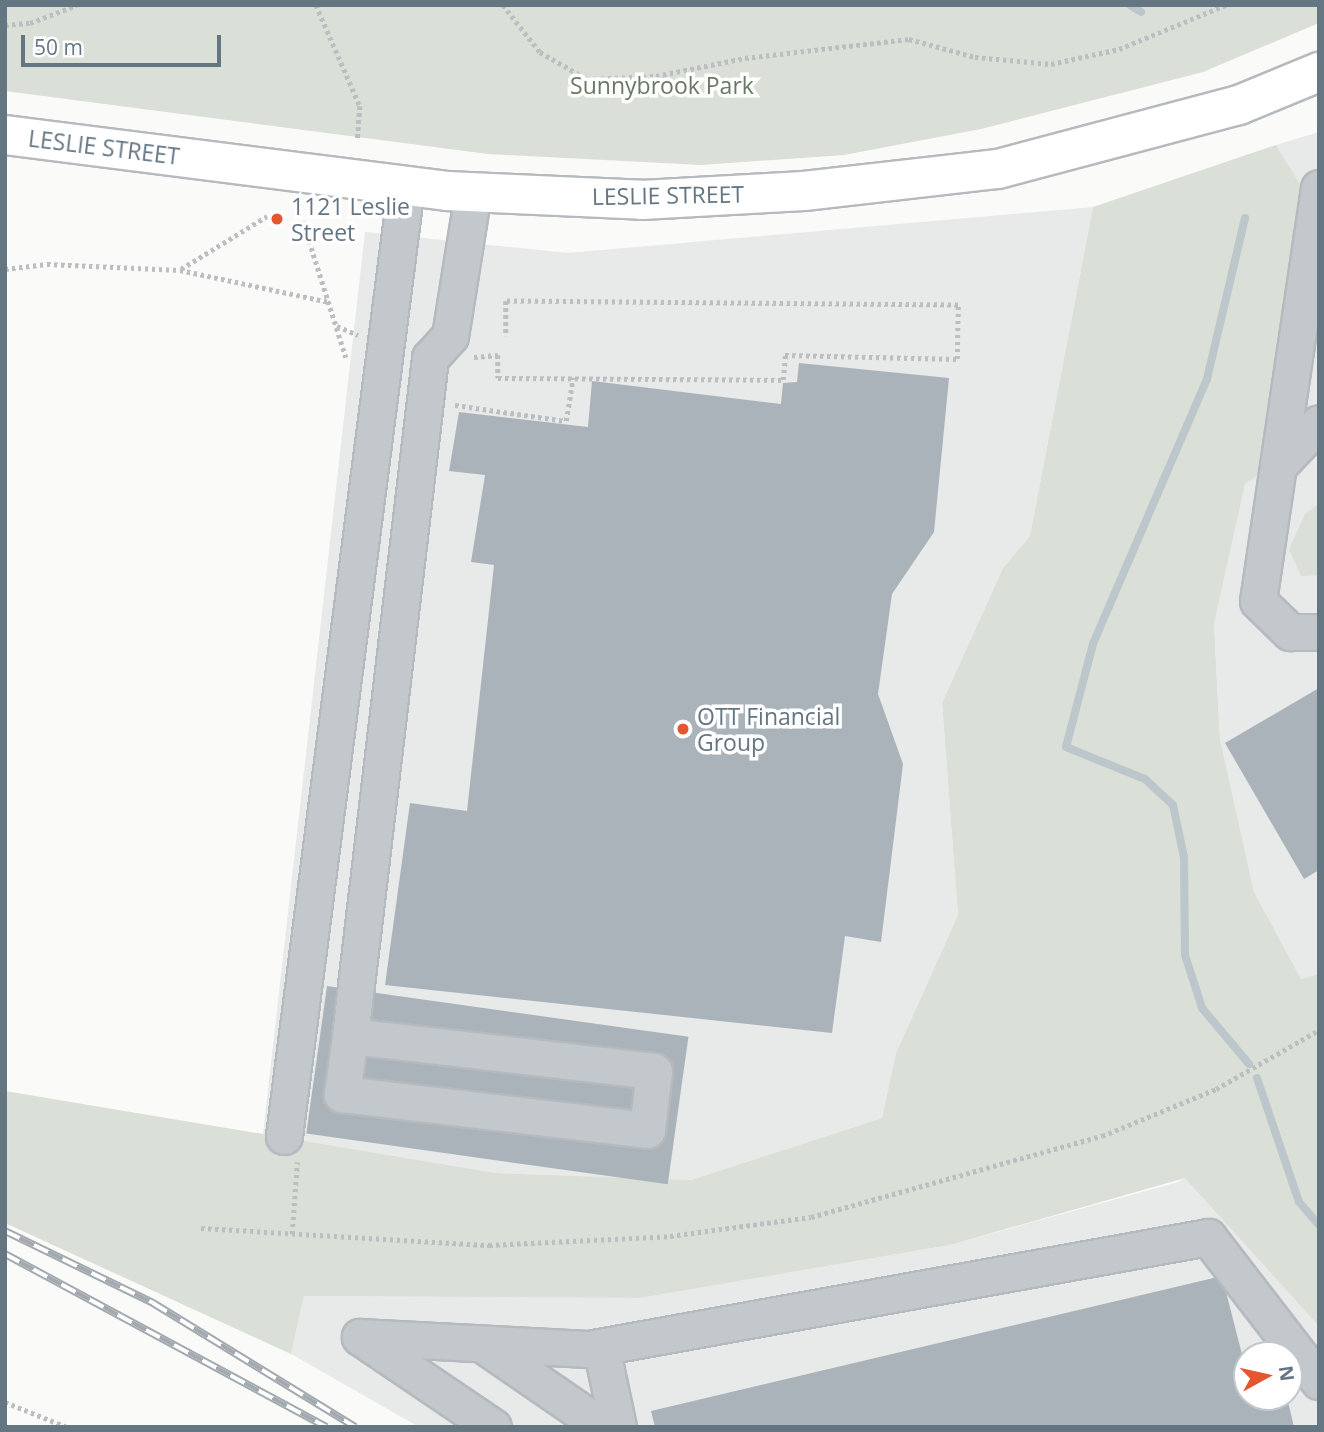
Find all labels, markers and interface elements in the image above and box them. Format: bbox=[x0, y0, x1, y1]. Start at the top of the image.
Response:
scale bar bbox=[24, 21, 224, 65]
text: 50 m bbox=[34, 33, 83, 61]
park label: Sunnybrook Park bbox=[570, 71, 754, 99]
street label: LESLIE STREET bbox=[27, 124, 181, 170]
street label: LESLIE STREET bbox=[592, 180, 744, 210]
place label: 1121 Leslie Street bbox=[291, 192, 410, 246]
marker: 1121 Leslie Street bbox=[269, 211, 285, 227]
place label: OTT Financial Group bbox=[697, 702, 840, 756]
marker: OTT Financial Group bbox=[675, 721, 691, 737]
north arrow bbox=[1233, 1341, 1303, 1411]
text: N bbox=[1273, 1364, 1301, 1383]

